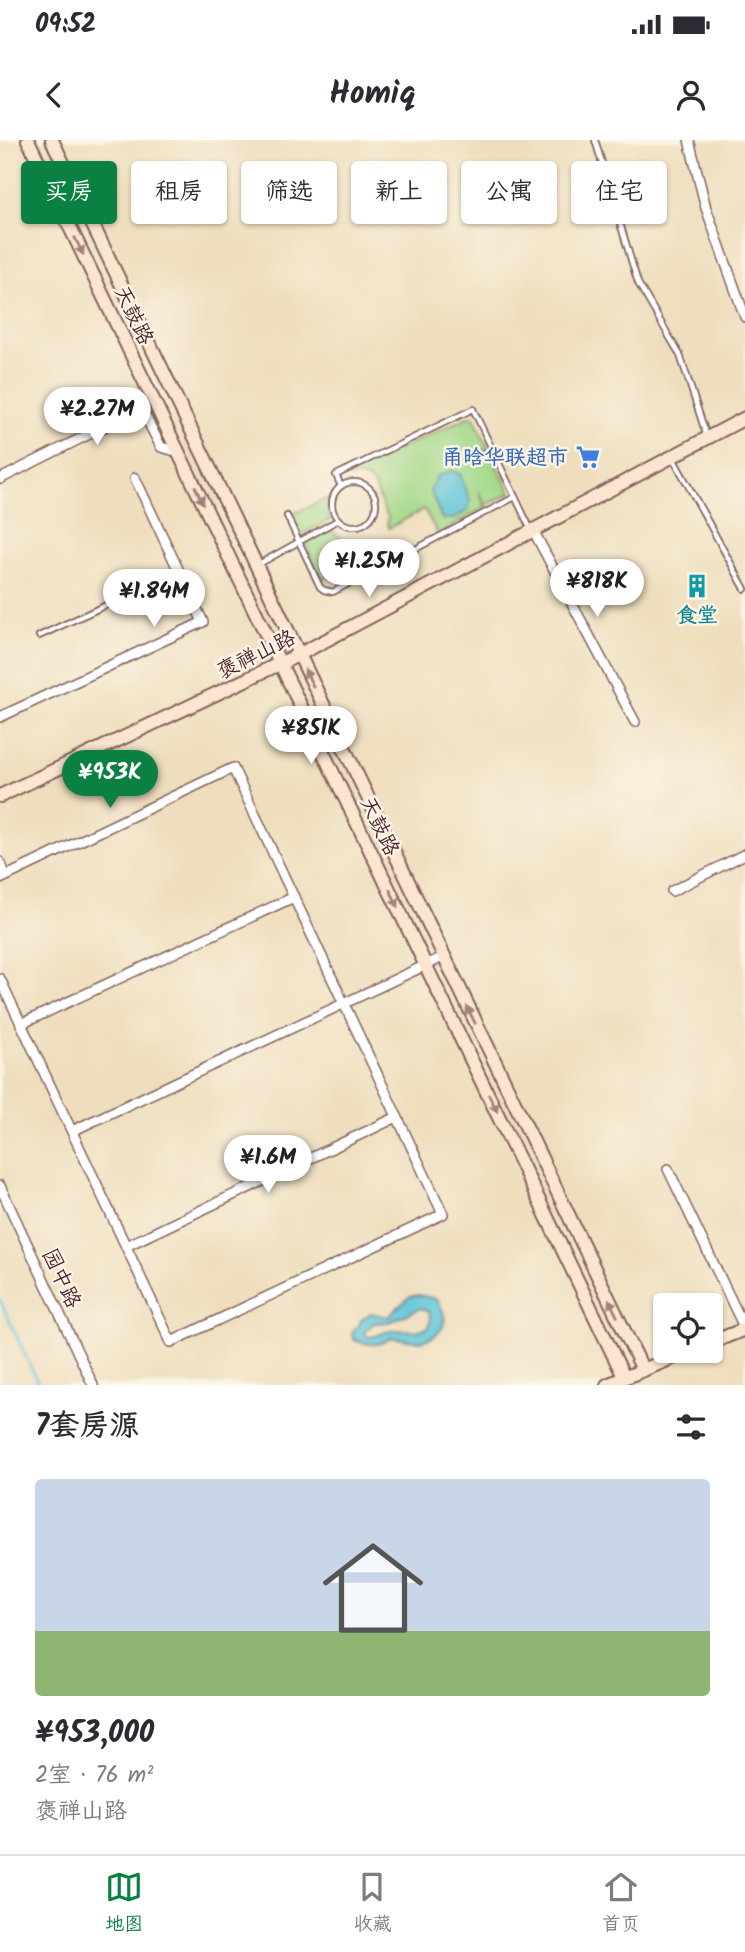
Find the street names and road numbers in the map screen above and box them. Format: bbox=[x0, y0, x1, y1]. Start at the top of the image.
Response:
street label: 天鼓路 bbox=[104, 280, 161, 351]
street label: 褒禅山路 bbox=[212, 622, 302, 689]
street label: 天鼓路 bbox=[350, 791, 407, 862]
street label: 园中路 bbox=[32, 1243, 89, 1314]

